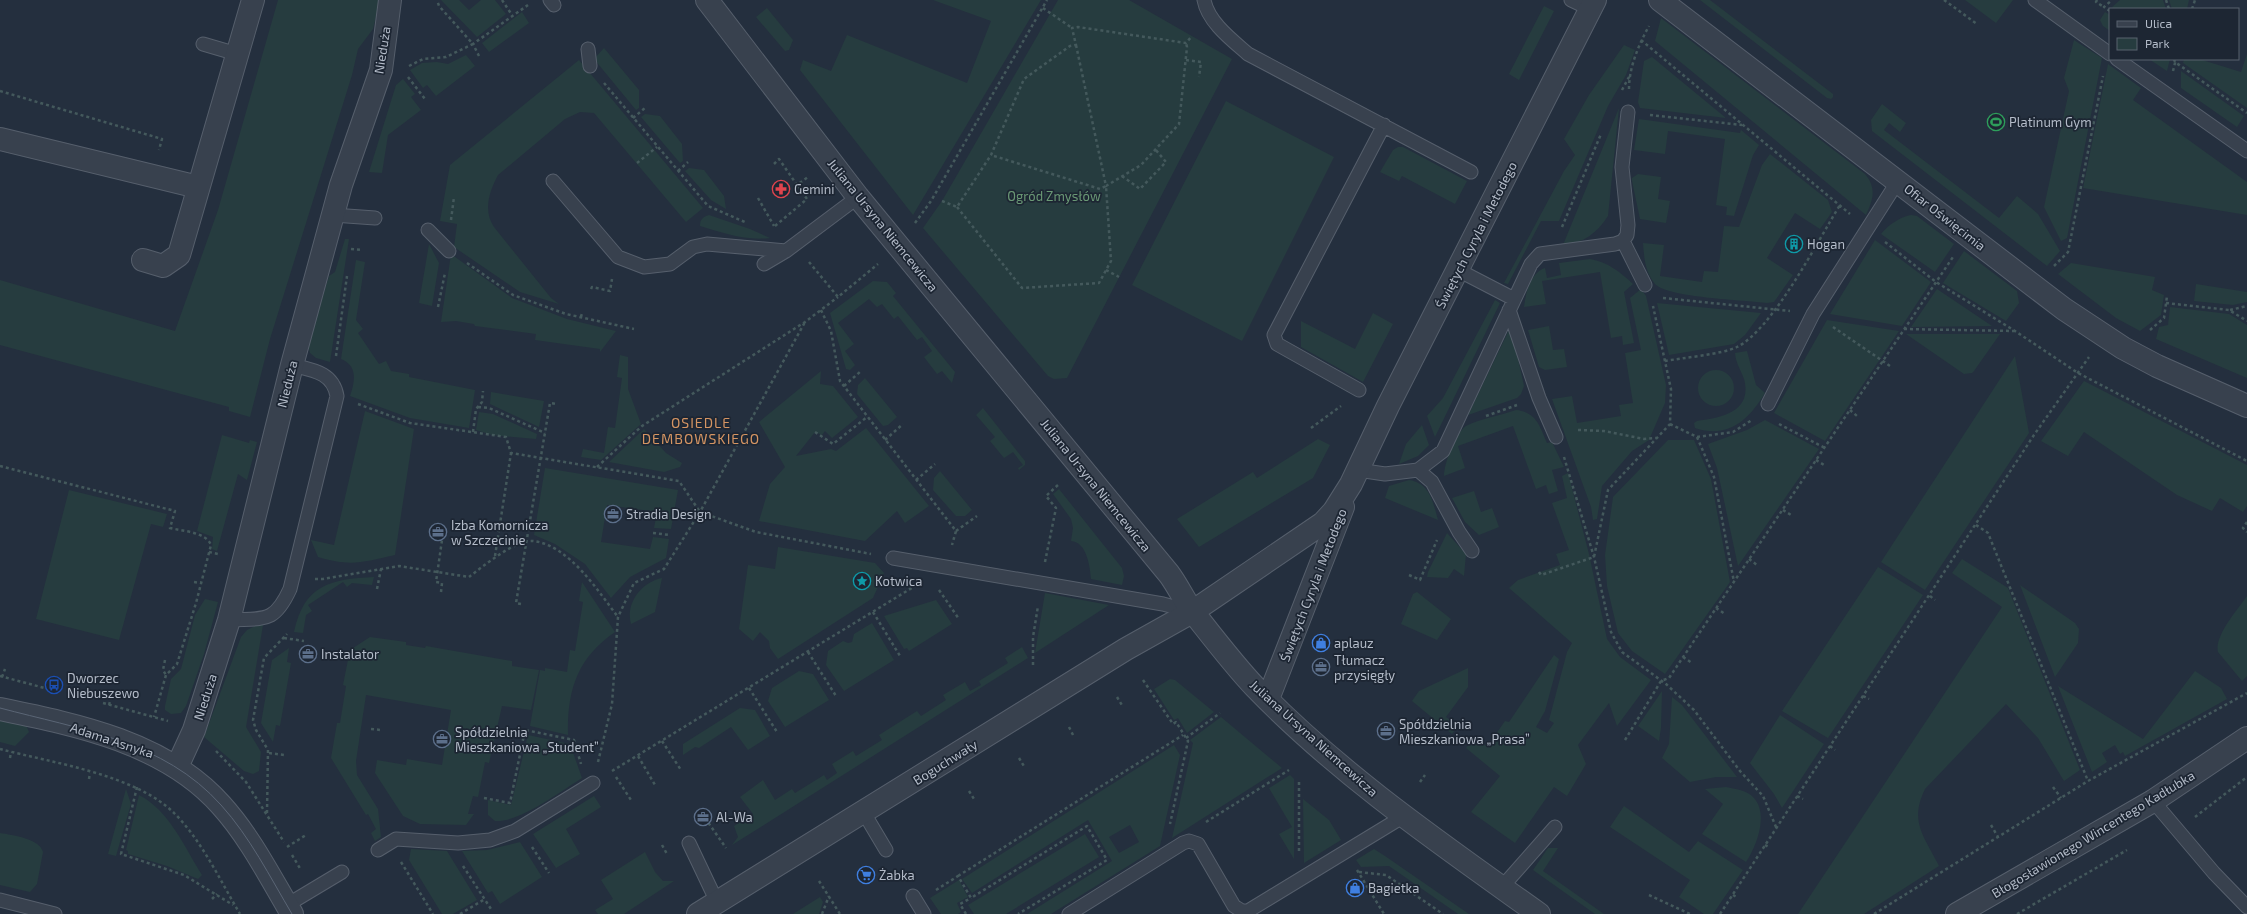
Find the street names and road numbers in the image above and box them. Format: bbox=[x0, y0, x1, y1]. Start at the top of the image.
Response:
street label: Nieduża bbox=[370, 25, 394, 75]
street label: Juliana Ursyna Niemcewicza bbox=[824, 155, 942, 295]
street label: Świętych Cyryla i Metodego bbox=[1431, 158, 1520, 311]
street label: Ofiar Oświęcimia bbox=[1901, 180, 1989, 254]
street label: Nieduża bbox=[273, 359, 301, 409]
street label: Juliana Ursyna Niemcewicza bbox=[1037, 415, 1155, 555]
street label: Świętych Cyryla i Metodego bbox=[1275, 506, 1350, 664]
street label: Nieduża bbox=[190, 672, 220, 722]
street label: Juliana Ursyna Niemcewicza bbox=[1247, 676, 1381, 800]
street label: Adama Asnyka bbox=[68, 719, 156, 761]
street label: Boguchwały bbox=[910, 736, 980, 788]
street label: Błogosławionego Wincentego Kadłubka bbox=[1989, 767, 2197, 901]

